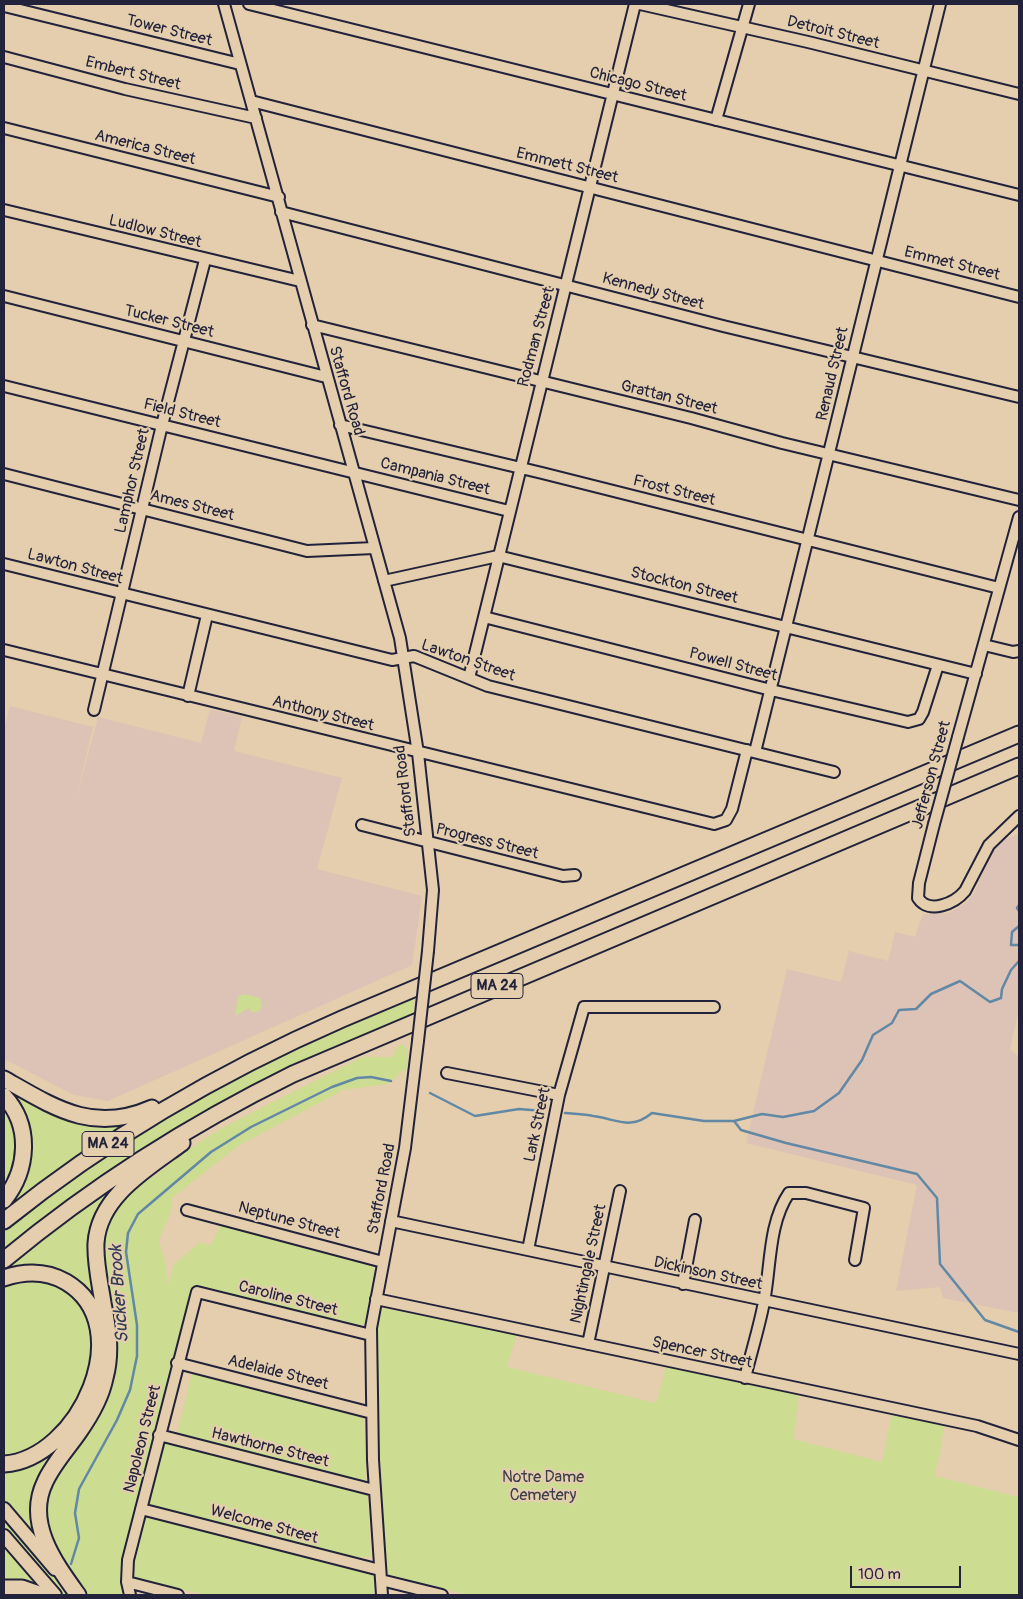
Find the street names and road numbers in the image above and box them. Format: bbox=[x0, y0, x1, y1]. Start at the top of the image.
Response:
street label: Tower Street bbox=[124, 11, 214, 51]
street label: Detroit Street bbox=[785, 12, 881, 54]
street label: Embert Street bbox=[83, 53, 183, 95]
street label: Chicago Street bbox=[587, 64, 689, 106]
street label: America Street bbox=[93, 126, 197, 170]
street label: Emmett Street bbox=[514, 144, 620, 188]
street label: Ludlow Street bbox=[107, 211, 203, 253]
street label: Emmet Street bbox=[902, 243, 1002, 285]
street label: Kennedy Street bbox=[600, 269, 706, 315]
street label: Rodman Street bbox=[514, 285, 560, 389]
street label: Tucker Street bbox=[122, 302, 216, 342]
street label: Renaud Street bbox=[813, 325, 853, 423]
street label: Stafford Road bbox=[324, 344, 368, 438]
street label: Grattan Street bbox=[619, 377, 719, 419]
street label: Field Street bbox=[141, 395, 223, 433]
street label: Lamphor Street bbox=[112, 427, 154, 535]
street label: Campania Street bbox=[378, 454, 492, 500]
street label: Frost Street bbox=[631, 472, 717, 510]
street label: Ames Street bbox=[148, 486, 236, 526]
street label: Lawton Street bbox=[25, 545, 125, 589]
street label: Stockton Street bbox=[628, 563, 740, 609]
street label: Lawton Street bbox=[419, 636, 517, 686]
street label: Powell Street bbox=[687, 644, 779, 686]
street label: Anthony Street bbox=[270, 692, 376, 736]
street label: Jefferson Street bbox=[908, 719, 956, 831]
street label: Stafford Road bbox=[391, 744, 421, 838]
street label: Progress Street bbox=[434, 820, 540, 864]
road number: MA 24 bbox=[471, 974, 523, 998]
street label: Lark Street bbox=[521, 1086, 555, 1164]
road number: MA 24 bbox=[82, 1132, 134, 1156]
street label: Stafford Road bbox=[364, 1142, 400, 1236]
street label: Neptune Street bbox=[236, 1198, 342, 1244]
street label: Nightingale Street bbox=[567, 1203, 611, 1325]
street label: Dickinson Street bbox=[652, 1253, 764, 1295]
street label: Caroline Street bbox=[236, 1277, 340, 1321]
street label: Spencer Street bbox=[650, 1333, 754, 1373]
street label: Adelaide Street bbox=[226, 1351, 330, 1395]
street label: Napoleon Street bbox=[120, 1383, 166, 1495]
street label: Hawthorne Street bbox=[209, 1424, 331, 1472]
street label: Welcome Street bbox=[208, 1501, 320, 1549]

